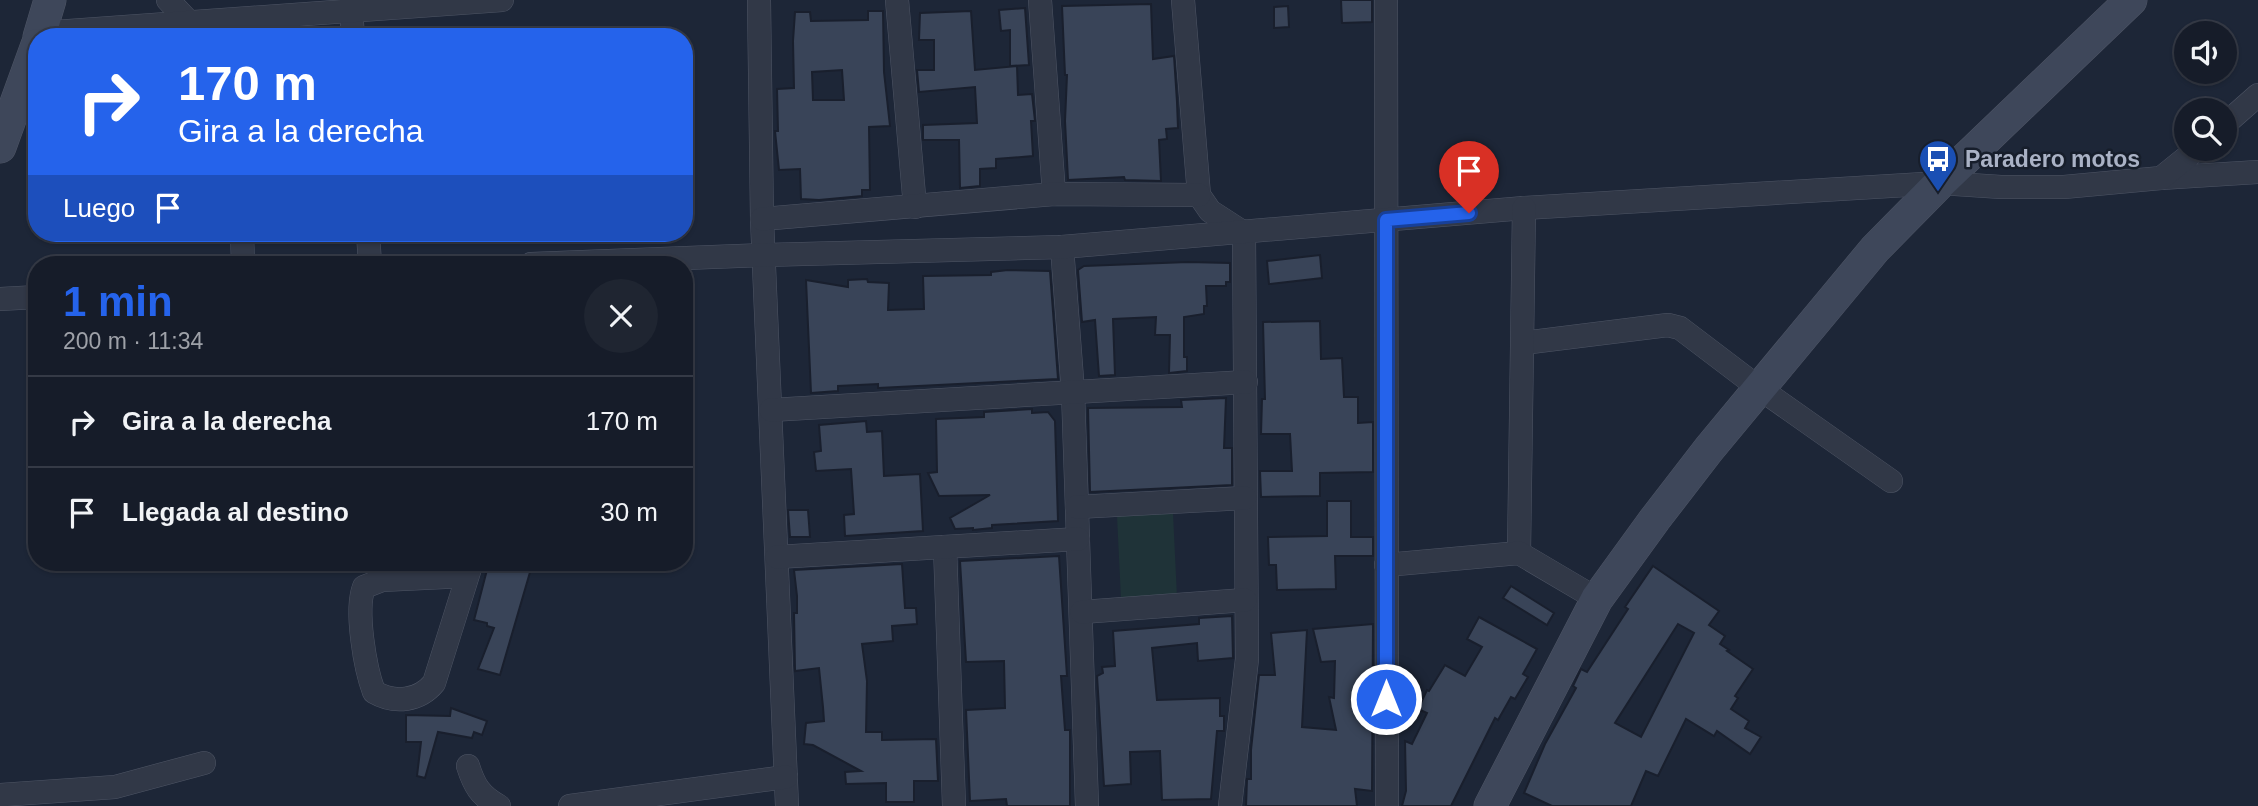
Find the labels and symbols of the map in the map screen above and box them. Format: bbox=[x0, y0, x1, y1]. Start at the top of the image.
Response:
bus stop icon: Paradero motos bbox=[1917, 138, 1959, 193]
pin bbox=[1439, 141, 1499, 213]
place label: Paradero motos bbox=[1965, 146, 2140, 172]
position arrow bbox=[1349, 662, 1423, 736]

